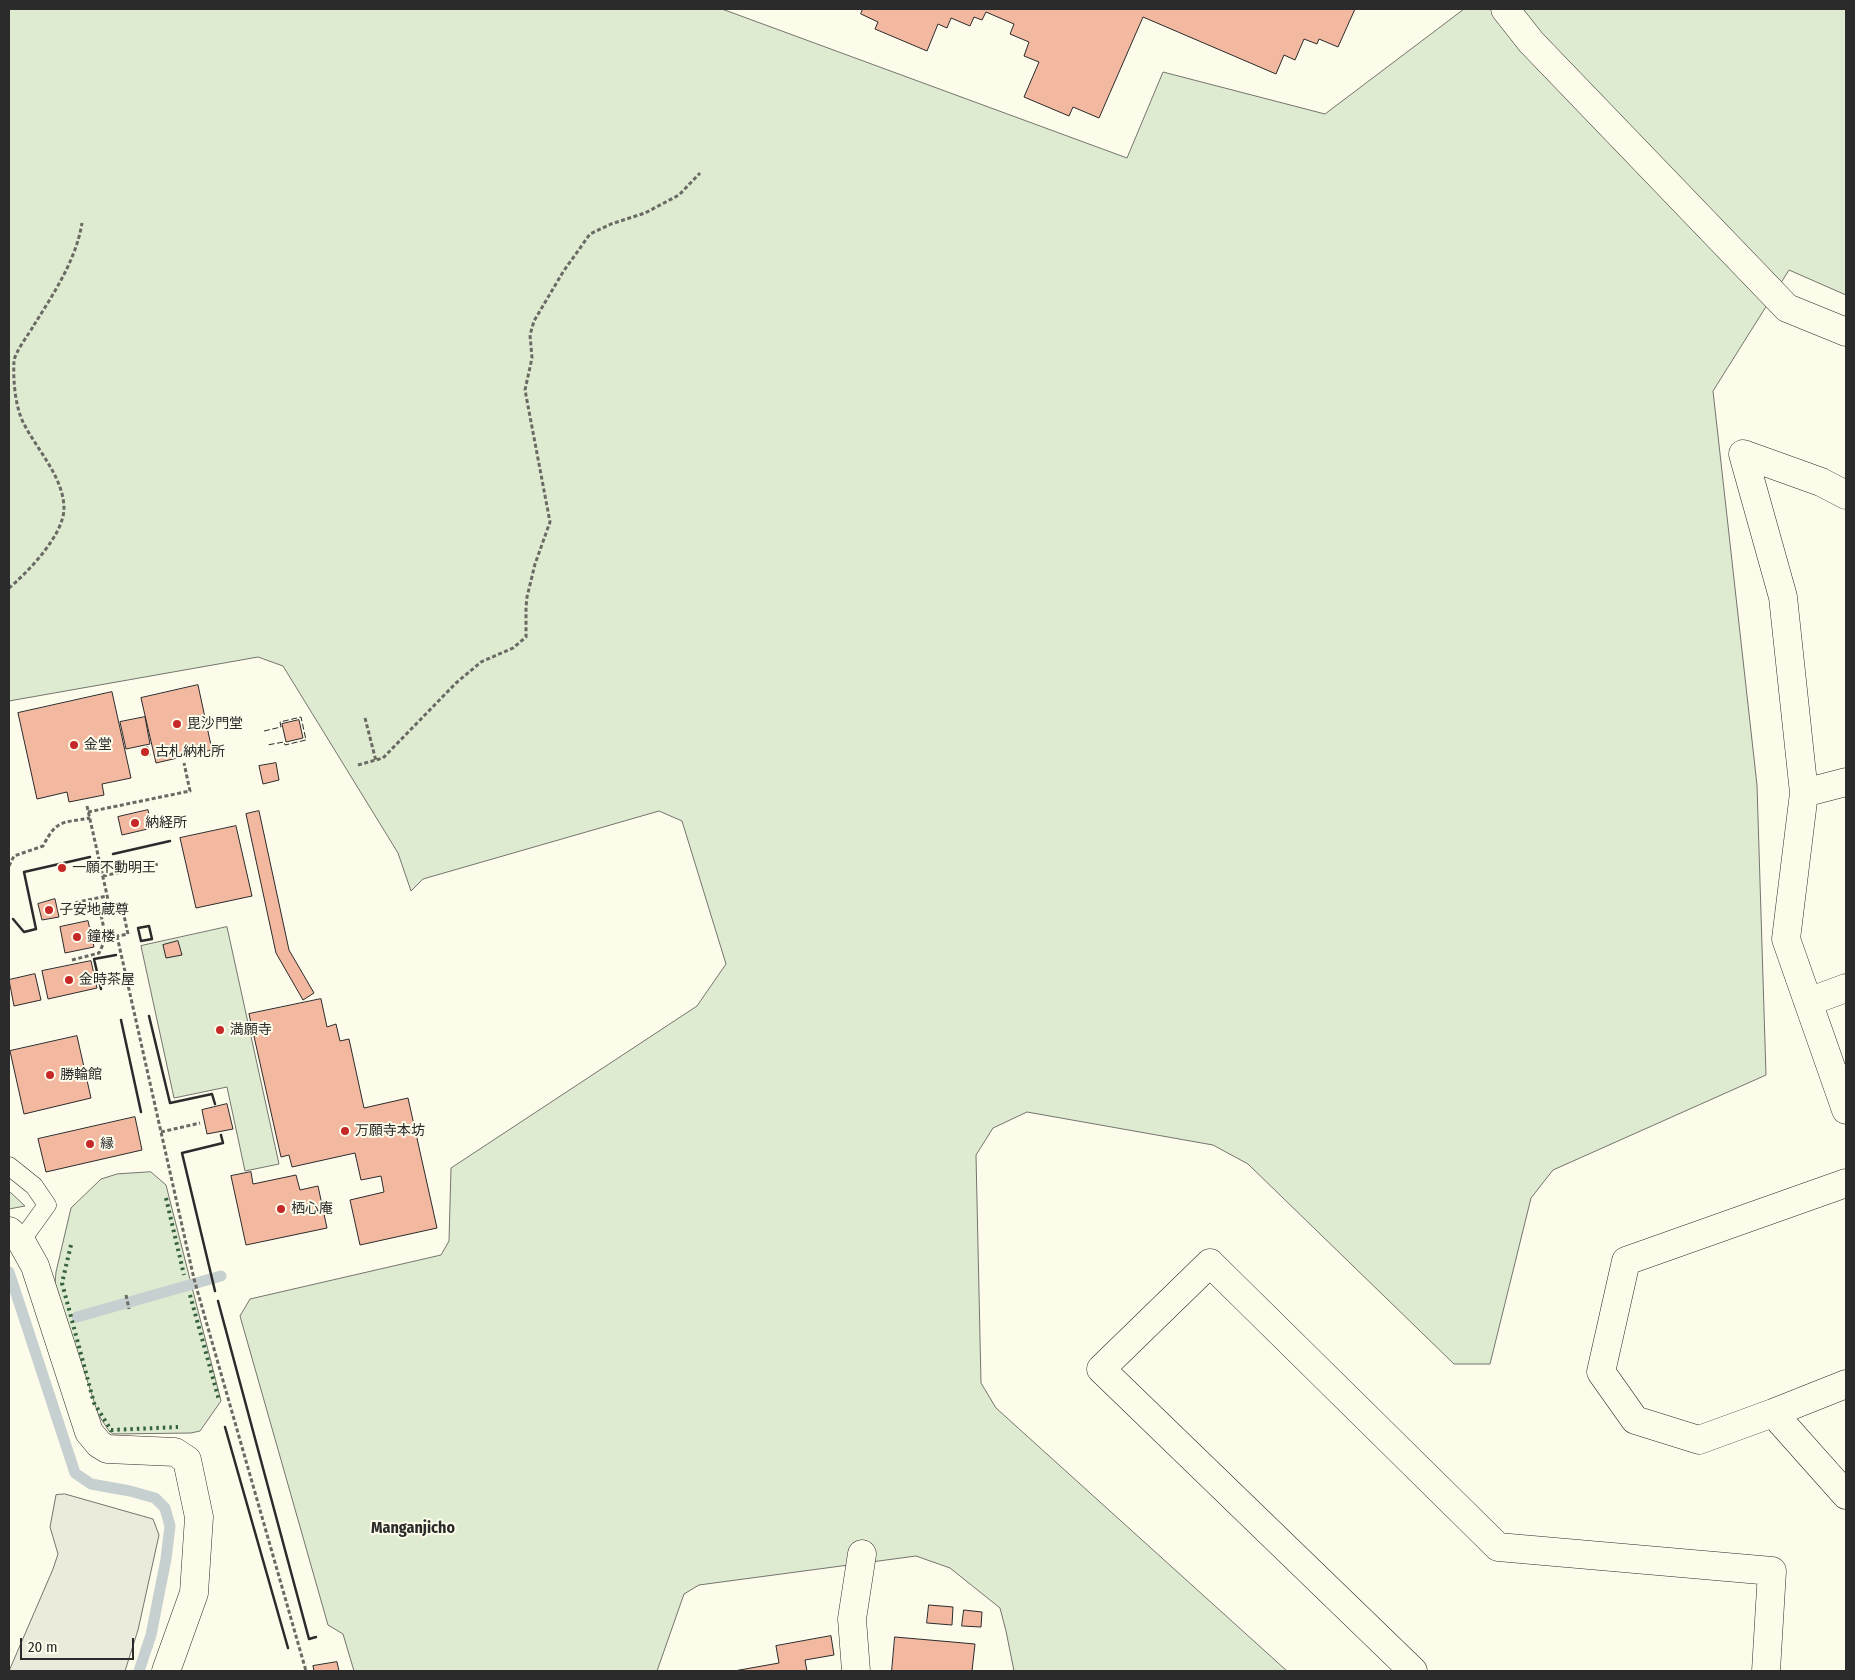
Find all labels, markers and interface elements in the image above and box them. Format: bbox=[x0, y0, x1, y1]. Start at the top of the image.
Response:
place label: 毘沙門堂 bbox=[187, 716, 243, 732]
marker: 毘沙門堂 bbox=[171, 718, 183, 730]
place label: 金堂 bbox=[84, 737, 112, 753]
marker: 金堂 bbox=[68, 739, 80, 751]
place label: 古札納札所 bbox=[155, 744, 225, 760]
marker: 古札納札所 bbox=[139, 746, 151, 758]
place label: 納経所 bbox=[145, 815, 187, 831]
marker: 納経所 bbox=[129, 817, 141, 829]
place label: 一願不動明王 bbox=[72, 860, 156, 876]
marker: 一願不動明王 bbox=[56, 862, 68, 874]
place label: 子安地蔵尊 bbox=[59, 902, 129, 918]
marker: 子安地蔵尊 bbox=[43, 904, 55, 916]
place label: 鐘楼 bbox=[87, 929, 115, 945]
marker: 鐘楼 bbox=[71, 931, 83, 943]
place label: 金時茶屋 bbox=[79, 972, 135, 988]
marker: 金時茶屋 bbox=[63, 974, 75, 986]
place label: 満願寺 bbox=[230, 1022, 272, 1038]
marker: 満願寺 bbox=[214, 1024, 226, 1036]
place label: 勝輪館 bbox=[60, 1067, 102, 1083]
marker: 勝輪館 bbox=[44, 1069, 56, 1081]
place label: 万願寺本坊 bbox=[355, 1123, 425, 1139]
marker: 万願寺本坊 bbox=[339, 1125, 351, 1137]
place label: 縁 bbox=[100, 1136, 114, 1152]
marker: 縁 bbox=[84, 1138, 96, 1150]
place label: 栖心庵 bbox=[291, 1201, 333, 1217]
marker: 栖心庵 bbox=[275, 1203, 287, 1215]
district label: Manganjicho bbox=[371, 1519, 455, 1539]
scale bar bbox=[22, 1628, 136, 1660]
text: 20 m bbox=[28, 1638, 58, 1656]

